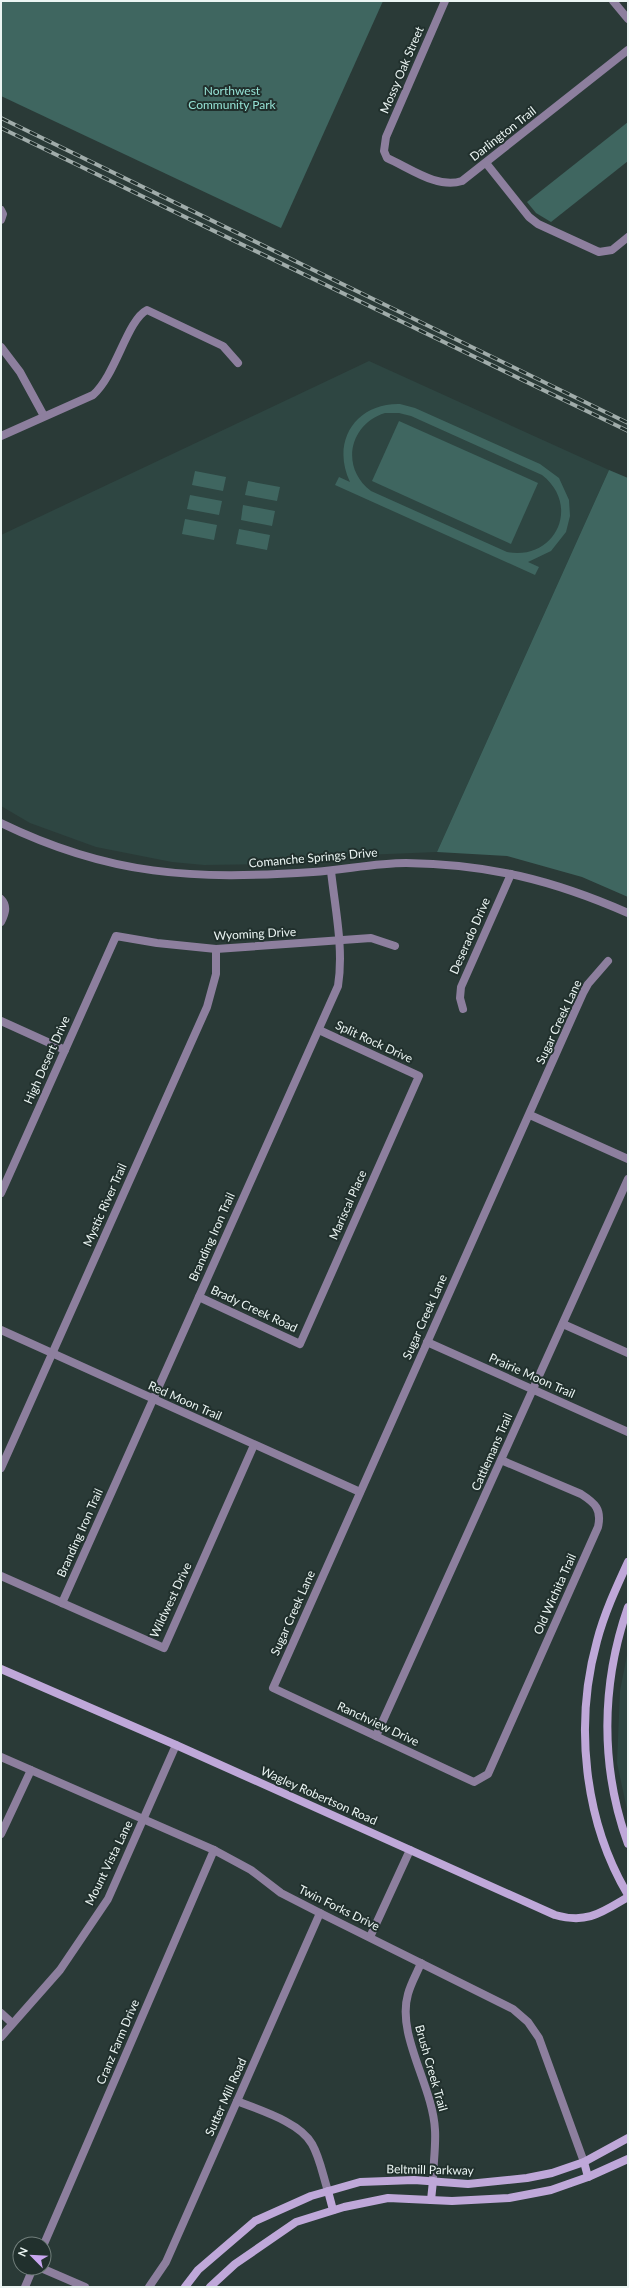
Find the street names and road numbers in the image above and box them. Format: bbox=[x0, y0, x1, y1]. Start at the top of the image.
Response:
street label: Mossy Oak Street bbox=[376, 23, 427, 116]
street label: Darlington Trail bbox=[466, 103, 539, 164]
street label: Comanche Springs Drive bbox=[248, 844, 378, 871]
street label: Deserado Drive bbox=[446, 895, 493, 976]
street label: Wyoming Drive bbox=[213, 924, 297, 943]
street label: Sugar Creek Lane bbox=[532, 977, 585, 1066]
street label: High Desert Drive bbox=[20, 1013, 73, 1106]
street label: Split Rock Drive bbox=[333, 1017, 415, 1066]
street label: Mystic River Trail bbox=[79, 1161, 130, 1249]
street label: Mariscal Place bbox=[325, 1168, 370, 1242]
street label: Branding Iron Trail bbox=[185, 1190, 238, 1283]
street label: Sugar Creek Lane bbox=[399, 1272, 450, 1362]
street label: Brady Creek Road bbox=[208, 1282, 300, 1335]
street label: Prairie Moon Trail bbox=[487, 1350, 578, 1401]
street label: Red Moon Trail bbox=[146, 1378, 224, 1423]
street label: Cattlemans Trail bbox=[468, 1411, 515, 1493]
street label: Branding Iron Trail bbox=[53, 1486, 106, 1579]
street label: Old Wichita Trail bbox=[530, 1551, 579, 1637]
street label: Wildwest Drive bbox=[146, 1560, 195, 1640]
street label: Sugar Creek Lane bbox=[267, 1568, 318, 1658]
street label: Ranchview Drive bbox=[335, 1698, 422, 1749]
street label: Wagley Robertson Road bbox=[259, 1763, 380, 1828]
street label: Mount Vista Lane bbox=[81, 1818, 136, 1908]
street label: Twin Forks Drive bbox=[296, 1881, 382, 1934]
street label: Cranz Farm Drive bbox=[93, 1997, 142, 2087]
street label: Brush Creek Trail bbox=[412, 2023, 451, 2113]
street label: Sutter Mill Road bbox=[202, 2055, 249, 2138]
street label: Beltmill Parkway bbox=[386, 2161, 475, 2178]

